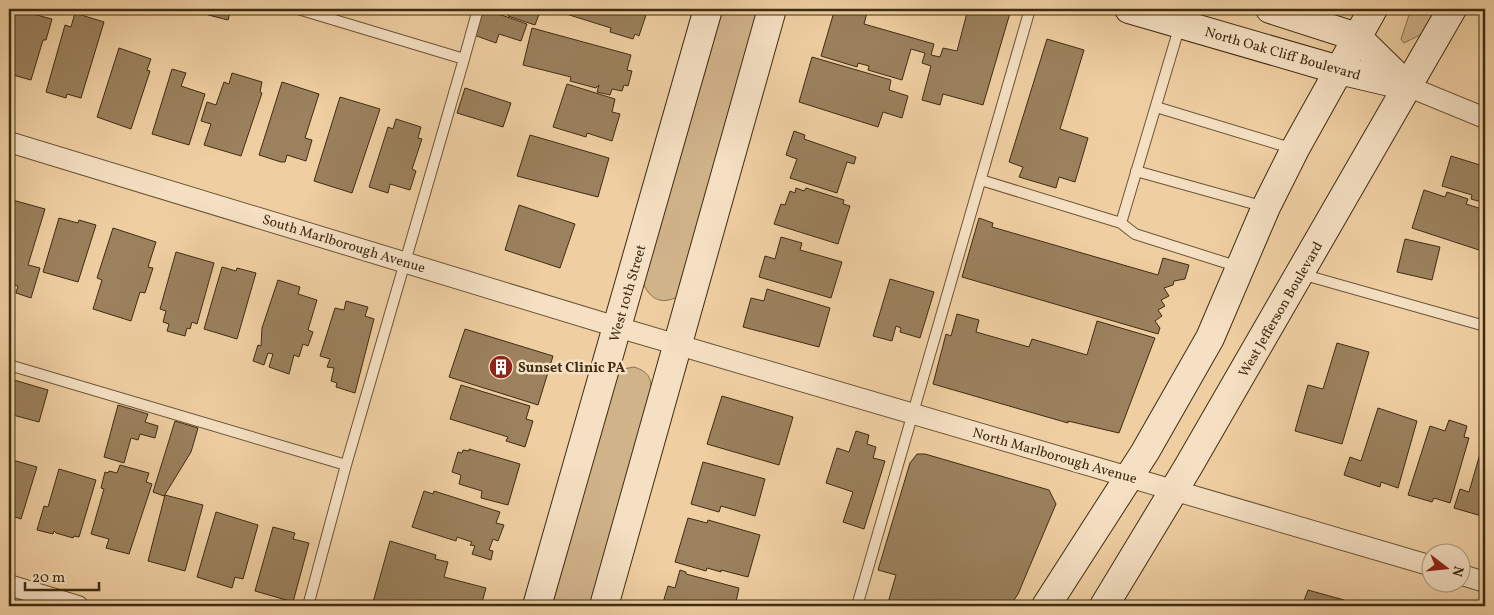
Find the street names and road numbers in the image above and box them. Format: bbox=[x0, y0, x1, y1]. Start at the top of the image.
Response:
street label: North Oak Cliff Boulevard bbox=[1202, 23, 1363, 86]
street label: South Marlborough Avenue bbox=[260, 211, 428, 278]
street label: West Jefferson Boulevard bbox=[1235, 238, 1328, 381]
street label: West 10th Street bbox=[606, 243, 651, 344]
street label: North Marlborough Avenue bbox=[970, 424, 1139, 489]

